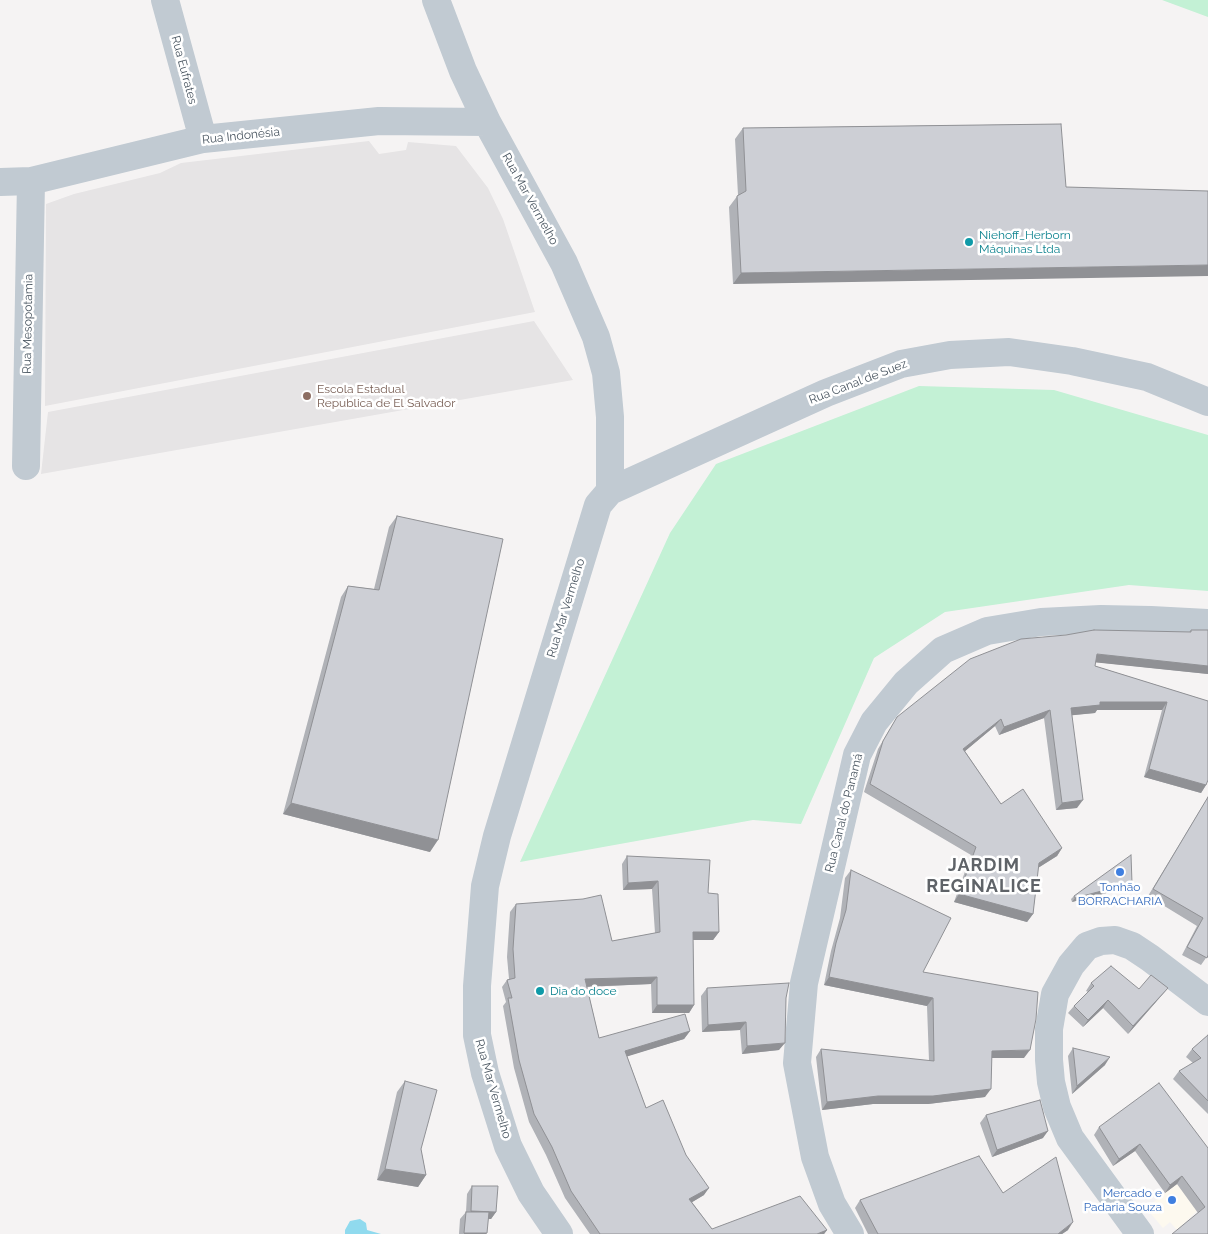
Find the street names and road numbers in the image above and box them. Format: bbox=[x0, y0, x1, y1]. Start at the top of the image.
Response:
street label: Rua Eufrates bbox=[168, 34, 200, 106]
street label: Rua Indonésia bbox=[201, 125, 281, 147]
street label: Rua Mar Vermelho bbox=[499, 151, 561, 247]
street label: Rua Mesopotamia bbox=[20, 274, 36, 374]
street label: Rua Canal de Suez bbox=[807, 357, 909, 407]
street label: Rua Mar Vermelho bbox=[544, 557, 588, 659]
street label: Rua Canal do Panamá bbox=[822, 752, 866, 874]
street label: Rua Mar Vermelho bbox=[472, 1038, 514, 1140]

